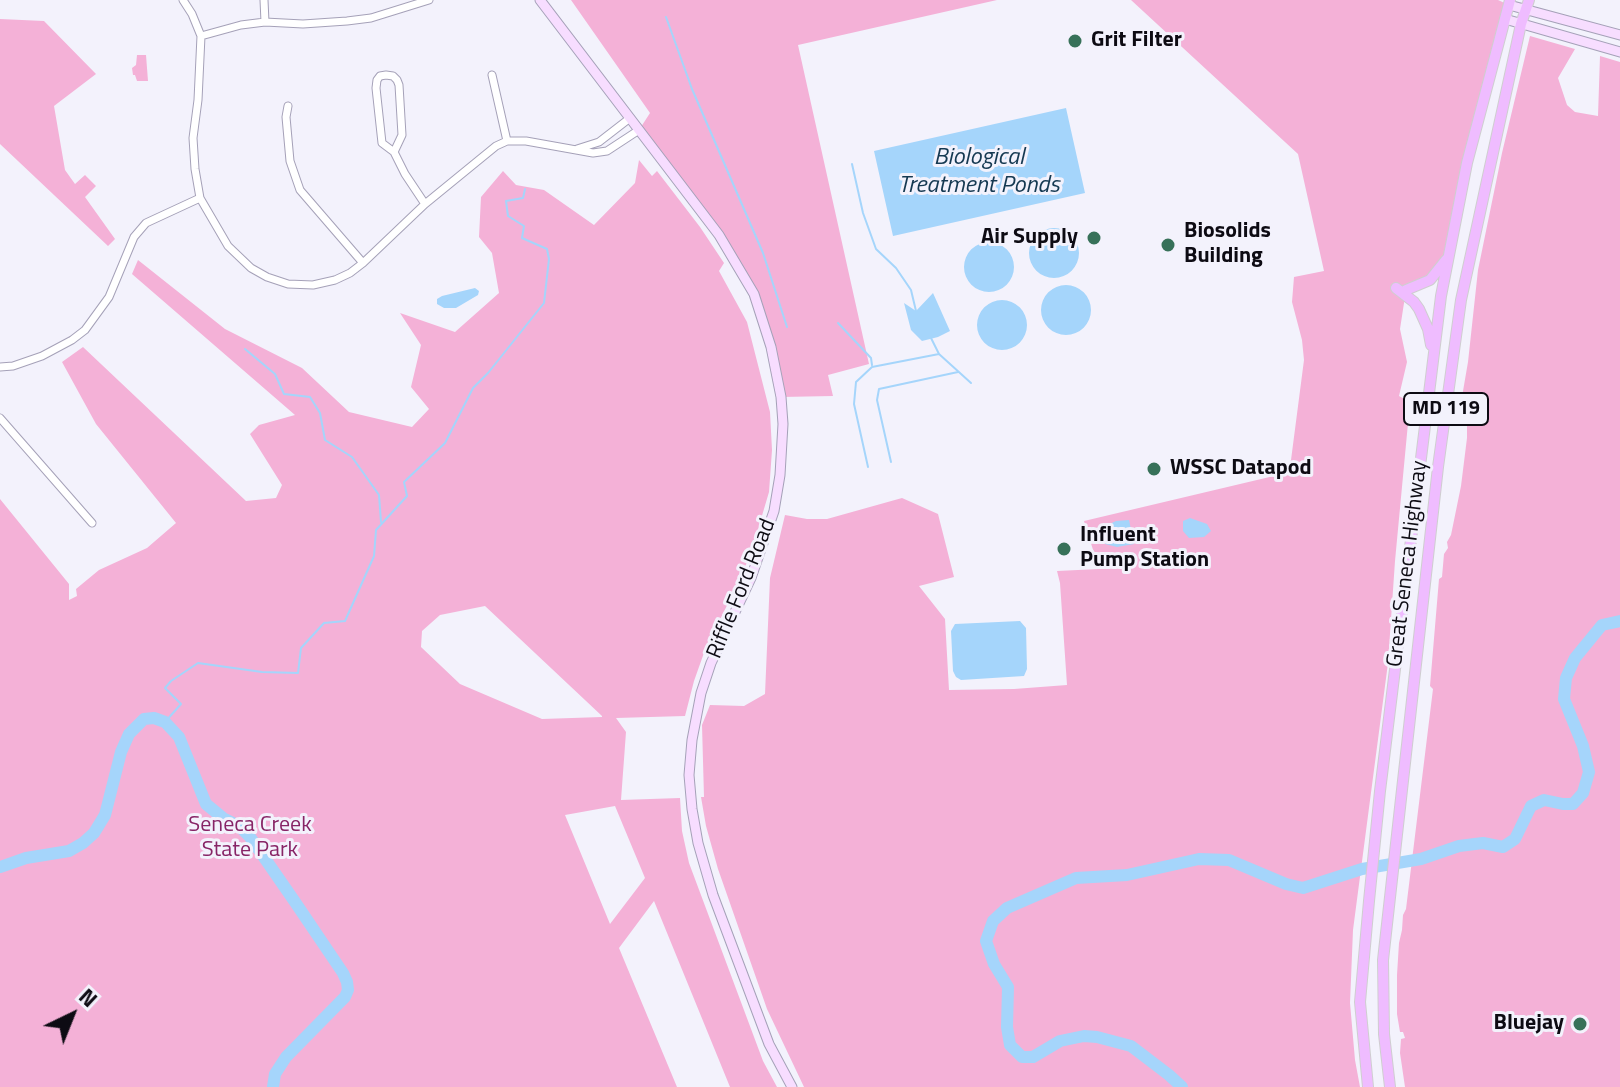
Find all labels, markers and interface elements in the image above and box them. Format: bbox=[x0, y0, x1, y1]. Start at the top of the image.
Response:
place label: Grit Filter bbox=[1091, 28, 1182, 54]
marker: Grit Filter bbox=[1066, 32, 1084, 50]
water label: Biological Treatment Ponds bbox=[898, 144, 1060, 200]
place label: Biosolids Building bbox=[1184, 219, 1271, 270]
place label: Air Supply bbox=[981, 225, 1078, 251]
marker: Air Supply bbox=[1085, 229, 1103, 247]
marker: Biosolids Building bbox=[1159, 236, 1177, 254]
road number: MD 119 bbox=[1404, 393, 1488, 425]
place label: WSSC Datapod bbox=[1170, 456, 1311, 482]
street label: Great Seneca Highway bbox=[1382, 459, 1434, 669]
marker: WSSC Datapod bbox=[1145, 460, 1163, 478]
street label: Riffle Ford Road bbox=[702, 515, 782, 663]
place label: Influent Pump Station bbox=[1080, 523, 1209, 574]
marker: Influent Pump Station bbox=[1055, 540, 1073, 558]
park label: Seneca Creek State Park bbox=[188, 813, 312, 864]
north arrow bbox=[32, 975, 112, 1055]
text: N bbox=[71, 980, 106, 1015]
place label: Bluejay bbox=[1493, 1011, 1564, 1037]
marker: Bluejay bbox=[1571, 1015, 1589, 1033]

